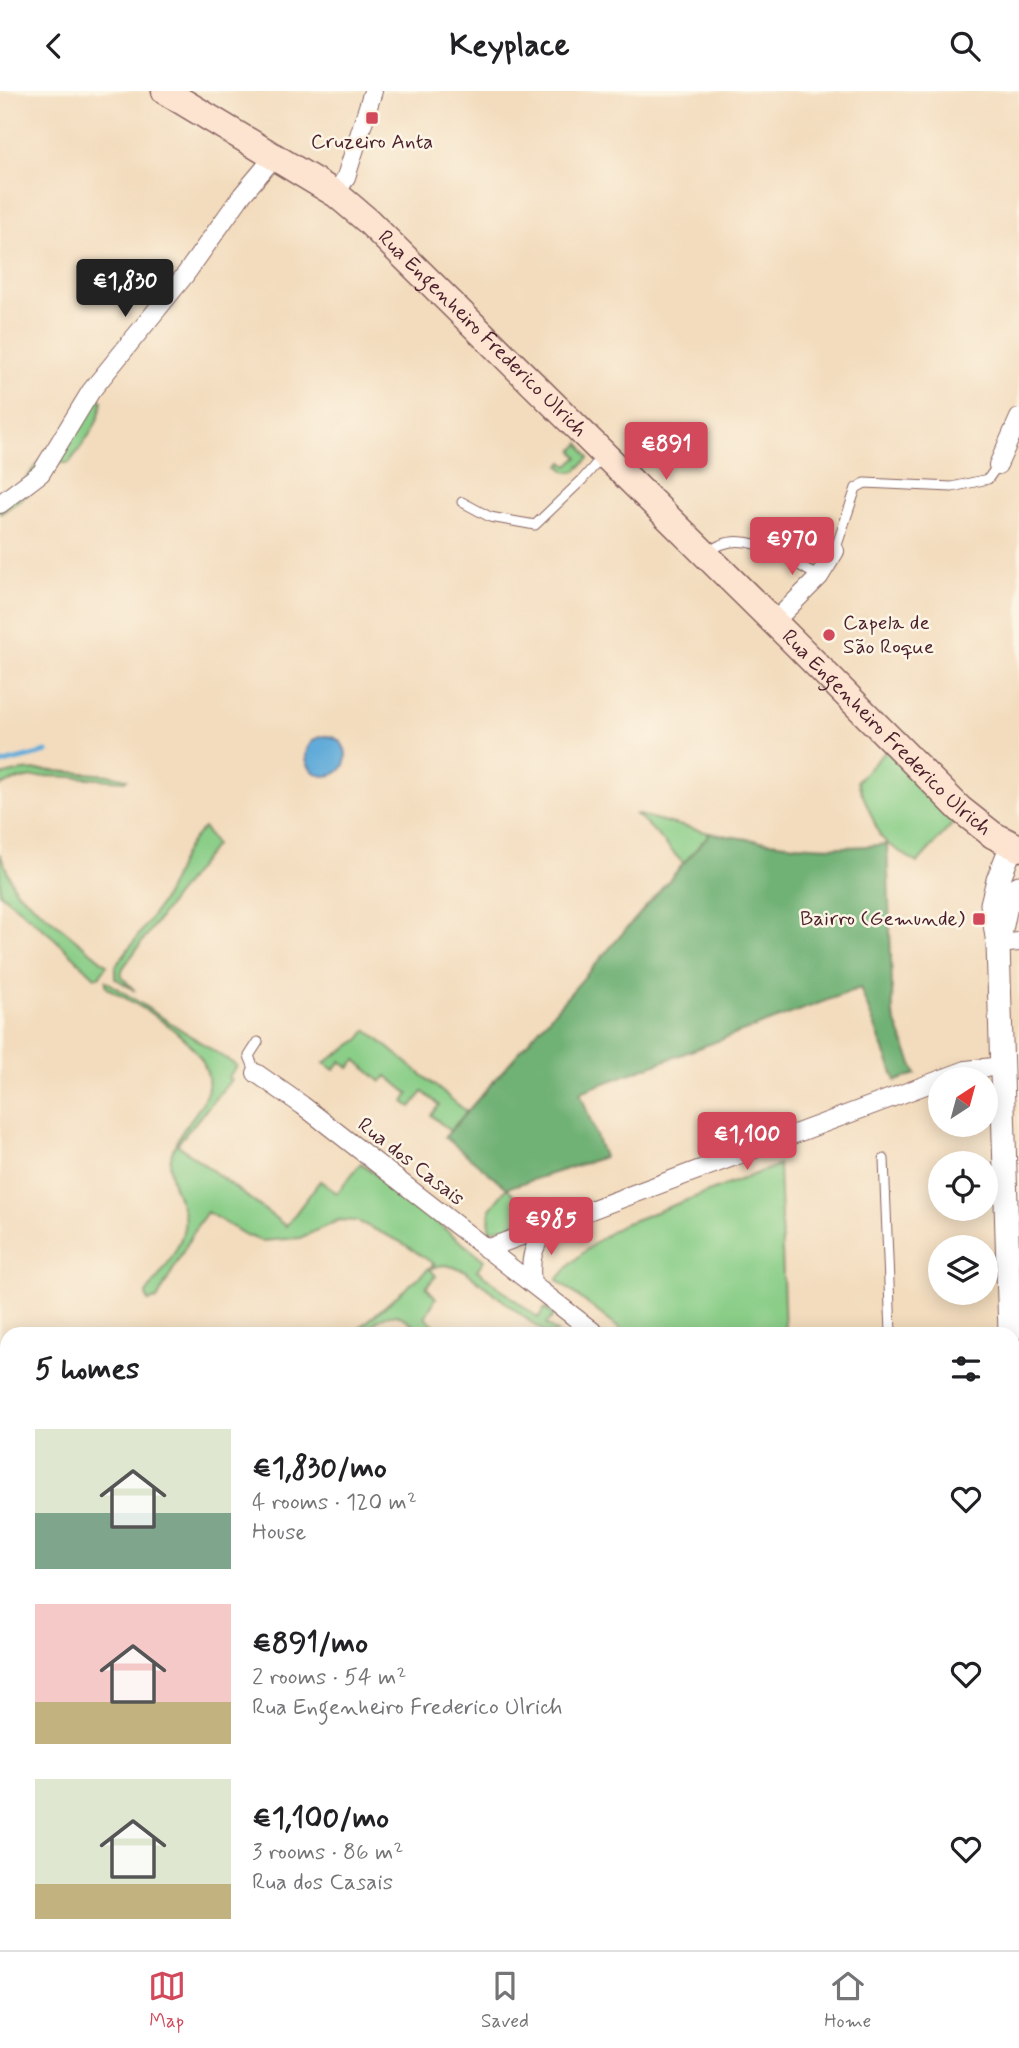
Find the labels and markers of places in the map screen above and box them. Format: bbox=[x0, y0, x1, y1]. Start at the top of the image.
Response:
marker: Cruzeiro Anta bbox=[364, 110, 380, 126]
place label: Cruzeiro Anta bbox=[311, 128, 433, 156]
pin: €1,830 bbox=[68, 259, 182, 319]
pin: €891 bbox=[625, 423, 707, 482]
pin: €970 bbox=[751, 517, 833, 577]
place label: Capela de São Roque bbox=[843, 609, 934, 661]
marker: Capela de São Roque bbox=[821, 627, 837, 643]
place label: Bairro (Gemunde) bbox=[800, 905, 966, 933]
marker: Bairro (Gemunde) bbox=[971, 911, 987, 927]
pin: €1,100 bbox=[690, 1112, 804, 1172]
pin: €985 bbox=[510, 1197, 592, 1257]

